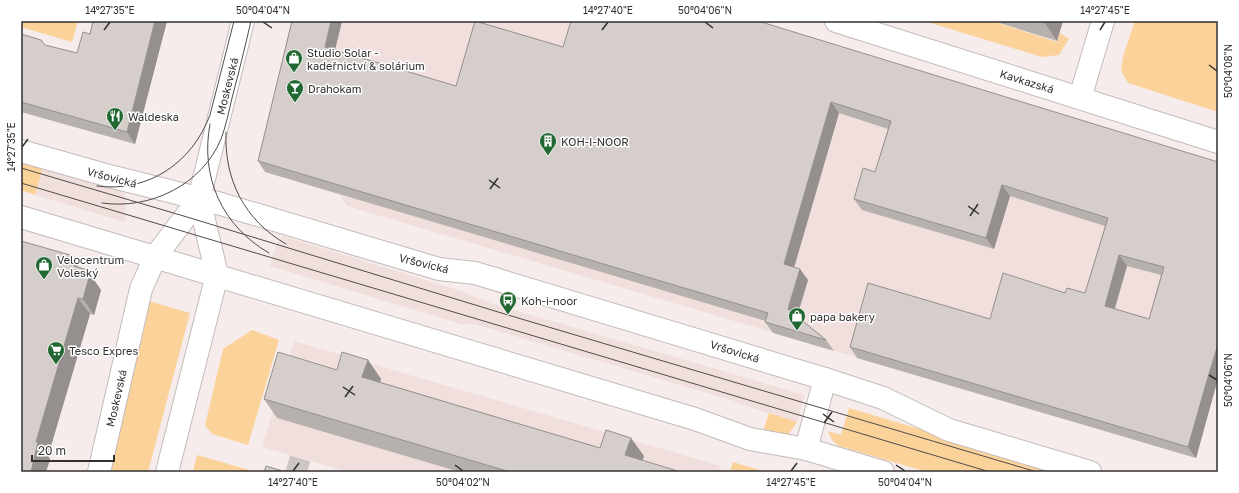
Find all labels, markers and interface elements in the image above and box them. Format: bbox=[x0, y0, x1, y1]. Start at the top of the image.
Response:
text: 14°27'35"E bbox=[85, 4, 135, 16]
text: 50°04'04"N bbox=[236, 4, 290, 16]
text: 14°27'40"E bbox=[583, 4, 633, 16]
text: 50°04'06"N bbox=[678, 4, 732, 16]
text: 14°27'45"E bbox=[1080, 4, 1130, 16]
text: 50°04'08"N bbox=[1222, 44, 1234, 98]
place label: Studio Solar - kadeřnictví & solárium bbox=[307, 46, 425, 72]
shop icon: Studio Solar - kadeřnictví & solárium bbox=[284, 48, 304, 73]
street label: Moskevská bbox=[214, 56, 240, 116]
street label: Kavkazská bbox=[998, 67, 1056, 95]
bar icon: Drahokam bbox=[285, 78, 305, 103]
place label: Drahokam bbox=[308, 82, 362, 95]
restaurant icon: Waldeska bbox=[105, 106, 125, 131]
place label: Waldeska bbox=[128, 110, 179, 123]
text: 14°27'35"E bbox=[5, 122, 17, 172]
building icon: KOH-I-NOOR bbox=[538, 131, 558, 156]
place label: KOH-I-NOOR bbox=[561, 135, 629, 148]
street label: Vršovická bbox=[86, 164, 138, 190]
street label: Vršovická bbox=[398, 251, 450, 275]
place label: Velocentrum Voleský bbox=[57, 253, 124, 279]
shop icon: Velocentrum Voleský bbox=[34, 255, 54, 280]
bus stop icon: Koh-i-noor bbox=[498, 290, 518, 315]
place label: Koh-i-noor bbox=[521, 294, 578, 307]
shop icon: papa bakery bbox=[787, 306, 807, 331]
place label: papa bakery bbox=[810, 310, 875, 323]
street label: Vršovická bbox=[709, 337, 761, 365]
supermarket icon: Tesco Expres bbox=[46, 340, 66, 365]
place label: Tesco Expres bbox=[69, 344, 138, 357]
text: 50°04'06"N bbox=[1222, 353, 1234, 407]
street label: Moskevská bbox=[103, 368, 129, 428]
scale bar bbox=[32, 437, 114, 463]
text: 20 m bbox=[38, 443, 66, 458]
text: 14°27'40"E bbox=[268, 476, 318, 488]
text: 50°04'02"N bbox=[436, 476, 490, 488]
text: 14°27'45"E bbox=[766, 476, 816, 488]
text: 50°04'04"N bbox=[878, 476, 932, 488]

